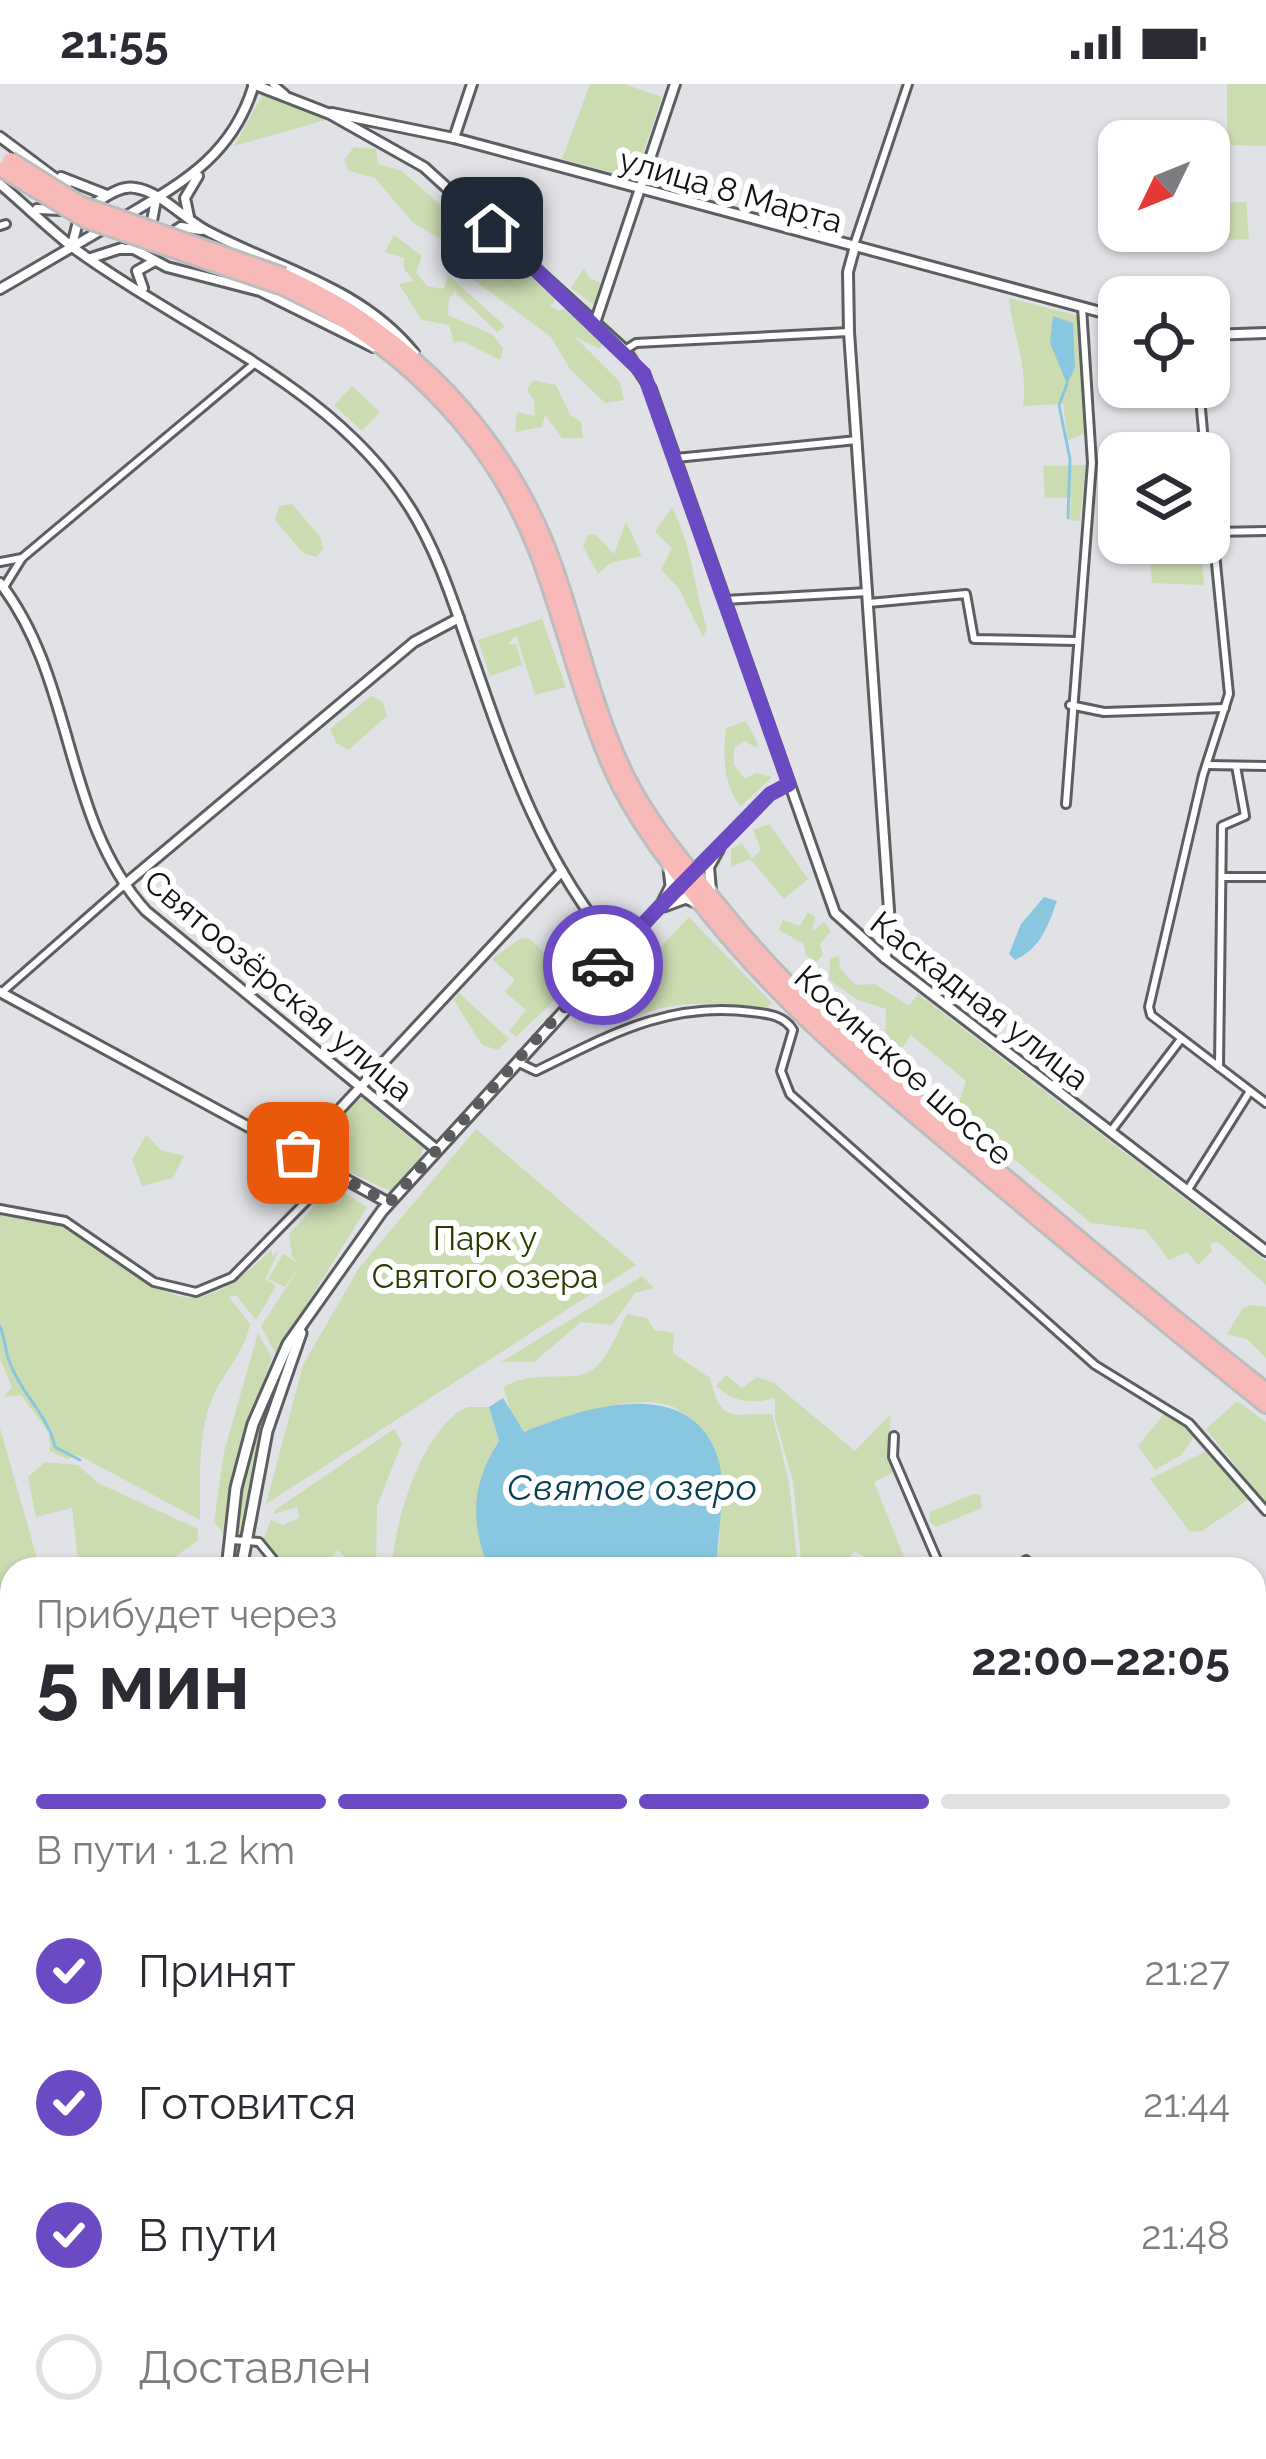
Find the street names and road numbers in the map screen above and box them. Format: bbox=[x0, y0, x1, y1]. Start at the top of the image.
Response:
street label: улица 8 Марта bbox=[615, 140, 847, 241]
street label: Святоозёрская улица bbox=[136, 862, 421, 1109]
street label: Каскадная улица bbox=[863, 903, 1097, 1098]
street label: Косинское шоссе bbox=[787, 957, 1021, 1173]

